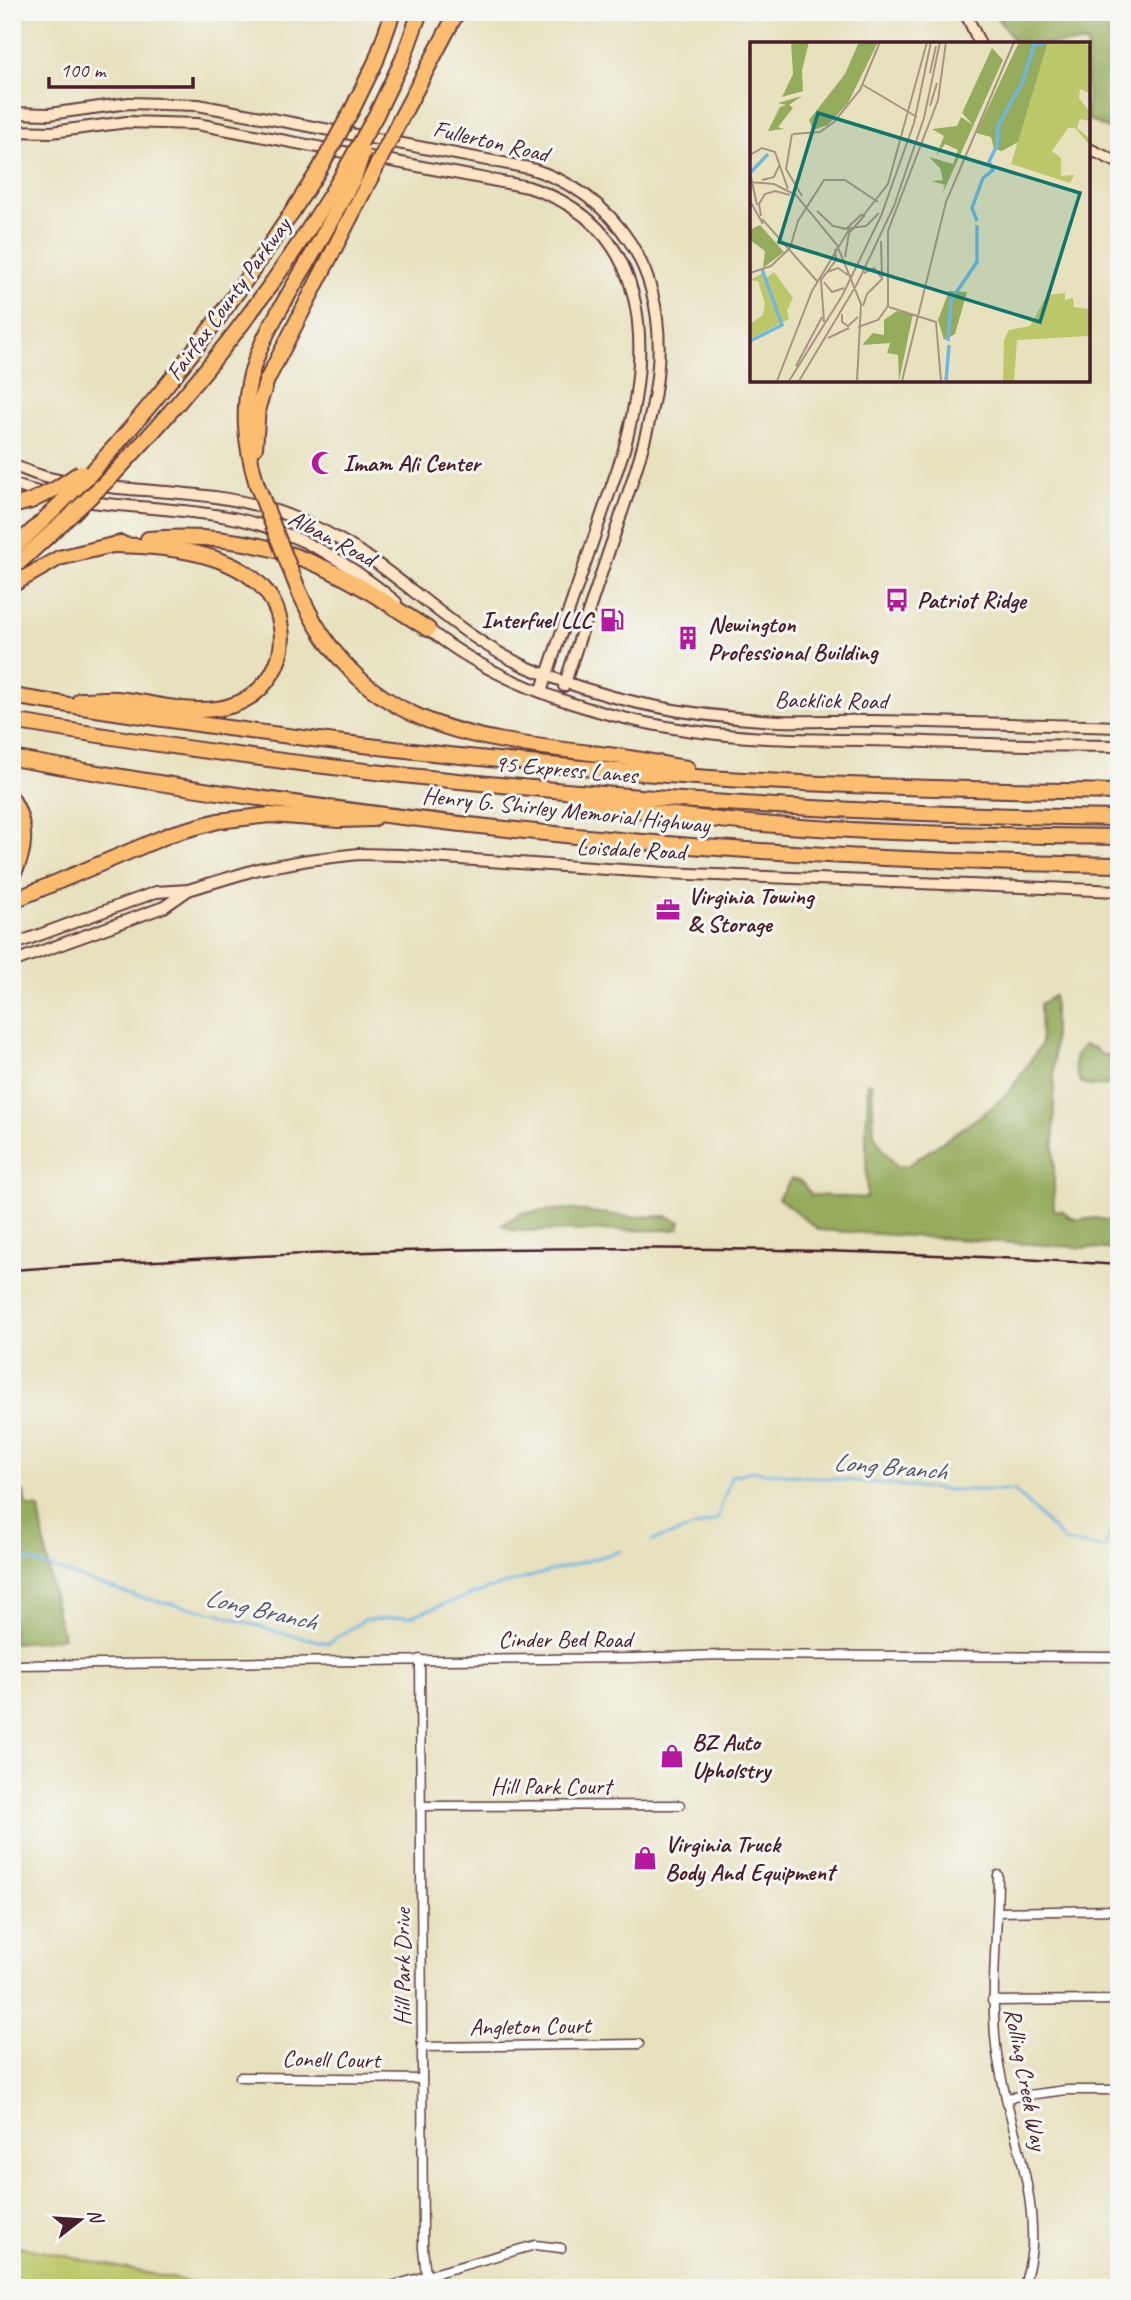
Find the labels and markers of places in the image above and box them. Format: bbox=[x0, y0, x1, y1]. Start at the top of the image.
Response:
place label: Imam Ali Center bbox=[343, 448, 482, 478]
mosque icon: Imam Ali Center bbox=[309, 449, 337, 477]
place label: Patriot Ridge bbox=[917, 585, 1028, 615]
bus stop icon: Patriot Ridge bbox=[883, 586, 911, 614]
place label: Interfuel LLC bbox=[481, 605, 595, 635]
fuel station icon: Interfuel LLC bbox=[598, 606, 626, 634]
place label: Newington Professional Building bbox=[708, 609, 880, 667]
building icon: Newington Professional Building bbox=[674, 624, 702, 652]
place label: Virginia Towing & Storage bbox=[688, 881, 816, 939]
office icon: Virginia Towing & Storage bbox=[654, 896, 682, 924]
place label: BZ Auto Upholstry bbox=[692, 1727, 773, 1785]
shop icon: BZ Auto Upholstry bbox=[658, 1742, 686, 1770]
place label: Virginia Truck Body And Equipment bbox=[665, 1829, 838, 1887]
shop icon: Virginia Truck Body And Equipment bbox=[631, 1844, 659, 1872]

